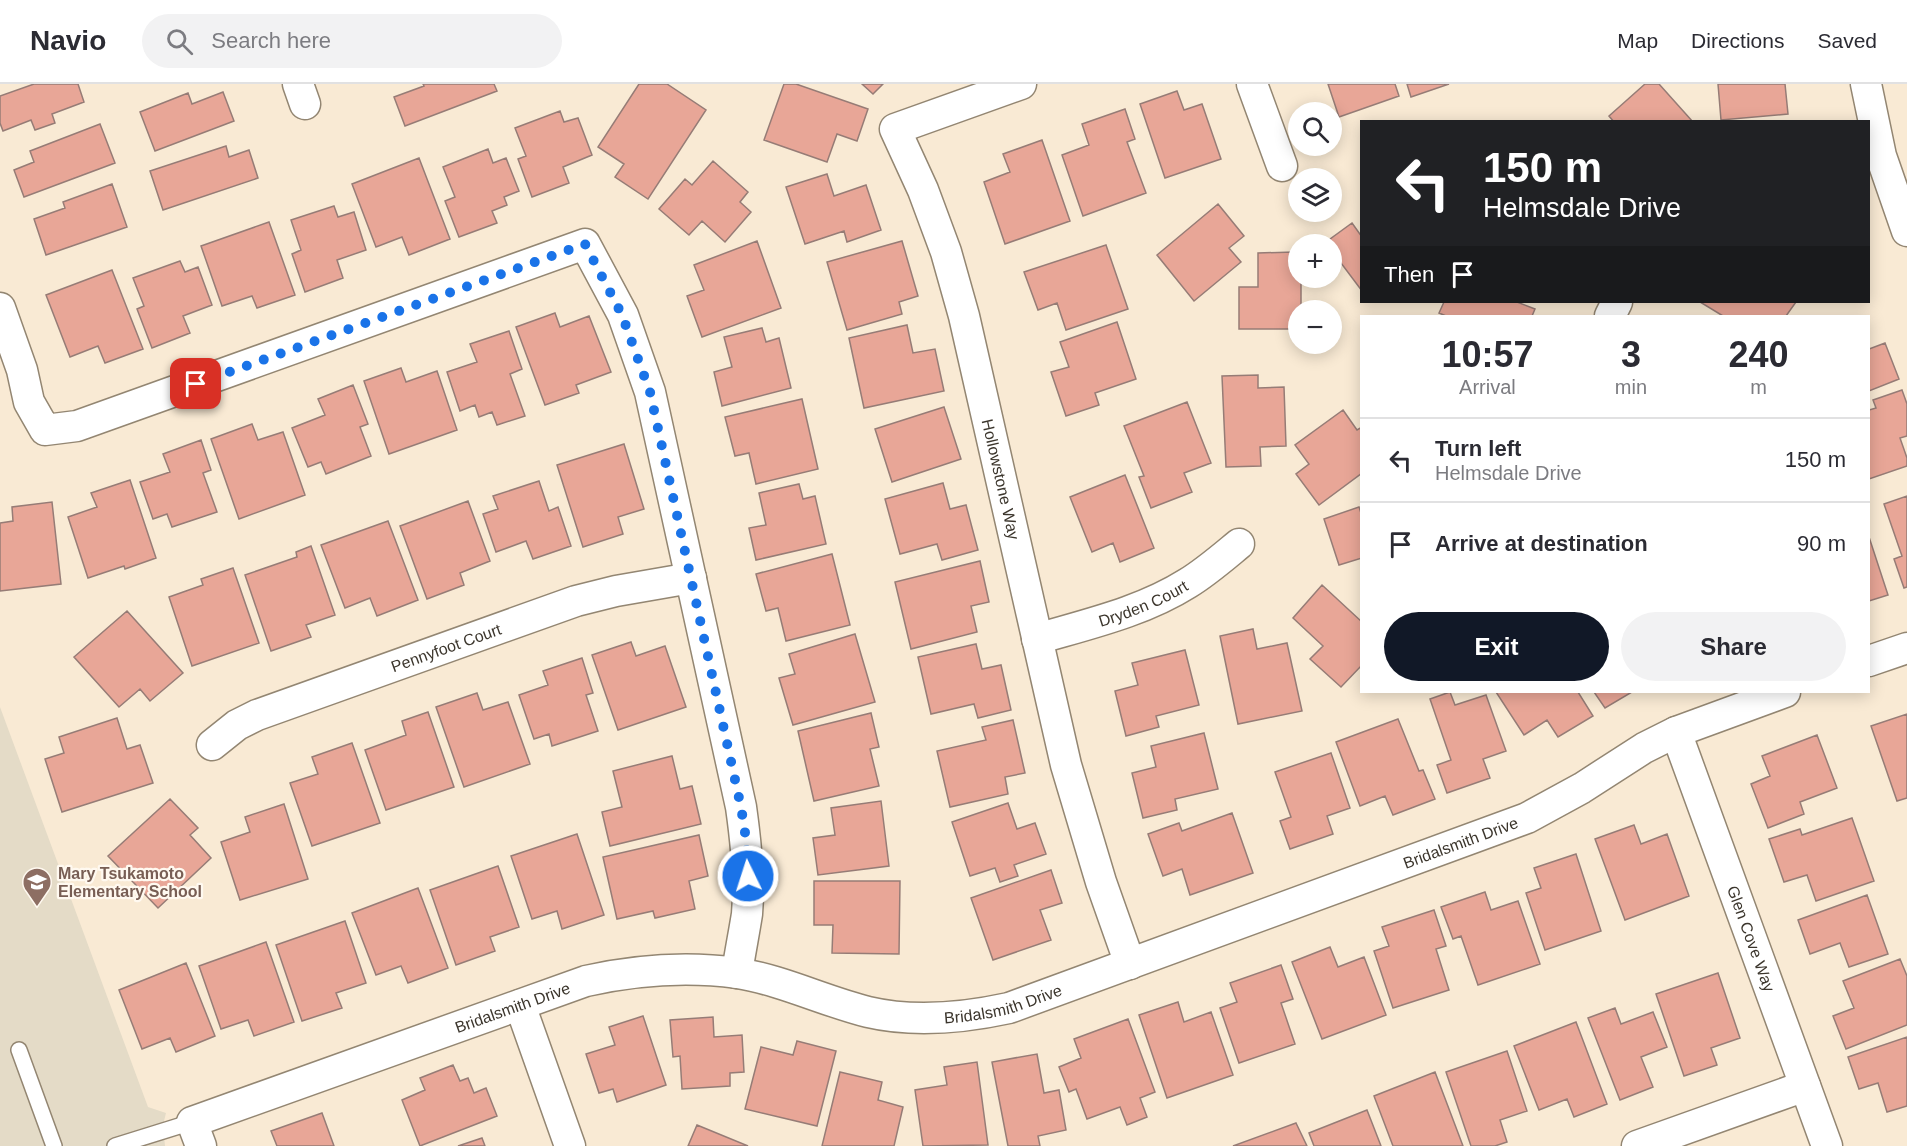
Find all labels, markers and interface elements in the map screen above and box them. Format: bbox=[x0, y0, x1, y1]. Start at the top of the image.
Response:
search box bbox=[142, 14, 562, 68]
text: Navio bbox=[30, 25, 106, 56]
icon: search bbox=[163, 25, 196, 58]
text: Search here bbox=[211, 28, 331, 53]
text: Map bbox=[1617, 29, 1658, 52]
text: Directions bbox=[1691, 29, 1784, 52]
text: Saved bbox=[1817, 29, 1877, 52]
map controls bbox=[1288, 102, 1342, 354]
button: search bbox=[1288, 102, 1342, 156]
icon: left bbox=[1384, 144, 1462, 222]
text: 150 m bbox=[1483, 144, 1602, 191]
button: layers bbox=[1288, 168, 1342, 222]
text: Helmsdale Drive bbox=[1483, 193, 1681, 223]
button: + bbox=[1288, 234, 1342, 288]
icon: arrive bbox=[1446, 258, 1479, 291]
text: Then bbox=[1384, 262, 1434, 287]
button: − bbox=[1288, 300, 1342, 354]
text: 10:57 bbox=[1441, 334, 1533, 375]
text: 3 bbox=[1621, 334, 1641, 375]
text: 240 bbox=[1728, 334, 1789, 375]
pin bbox=[170, 358, 221, 409]
icon: arrive bbox=[179, 367, 212, 400]
text: Arrival bbox=[1459, 376, 1516, 398]
text: min bbox=[1615, 376, 1647, 398]
text: m bbox=[1750, 376, 1767, 398]
street label: Hollowstone Way bbox=[979, 418, 1023, 541]
text: Turn left bbox=[1435, 436, 1521, 461]
icon: left bbox=[1384, 444, 1417, 477]
text: 150 m bbox=[1785, 447, 1846, 472]
text: Helmsdale Drive bbox=[1435, 462, 1582, 484]
icon: arrive bbox=[1384, 528, 1417, 561]
text: Arrive at destination bbox=[1435, 531, 1648, 556]
text: 90 m bbox=[1797, 531, 1846, 556]
street label: Dryden Court bbox=[1096, 577, 1191, 630]
button: Exit bbox=[1384, 612, 1609, 681]
button: Share bbox=[1621, 612, 1846, 681]
street label: Pennyfoot Court bbox=[389, 620, 504, 675]
street label: Bridalsmith Drive bbox=[1401, 814, 1520, 872]
position arrow bbox=[716, 844, 780, 908]
place label: Mary Tsukamoto Elementary School bbox=[58, 865, 202, 900]
school or university icon: Mary Tsukamoto Elementary School bbox=[21, 866, 53, 908]
street label: Glen Cove Way bbox=[1724, 884, 1778, 994]
street label: Bridalsmith Drive bbox=[453, 979, 573, 1036]
street label: Bridalsmith Drive bbox=[943, 981, 1064, 1027]

